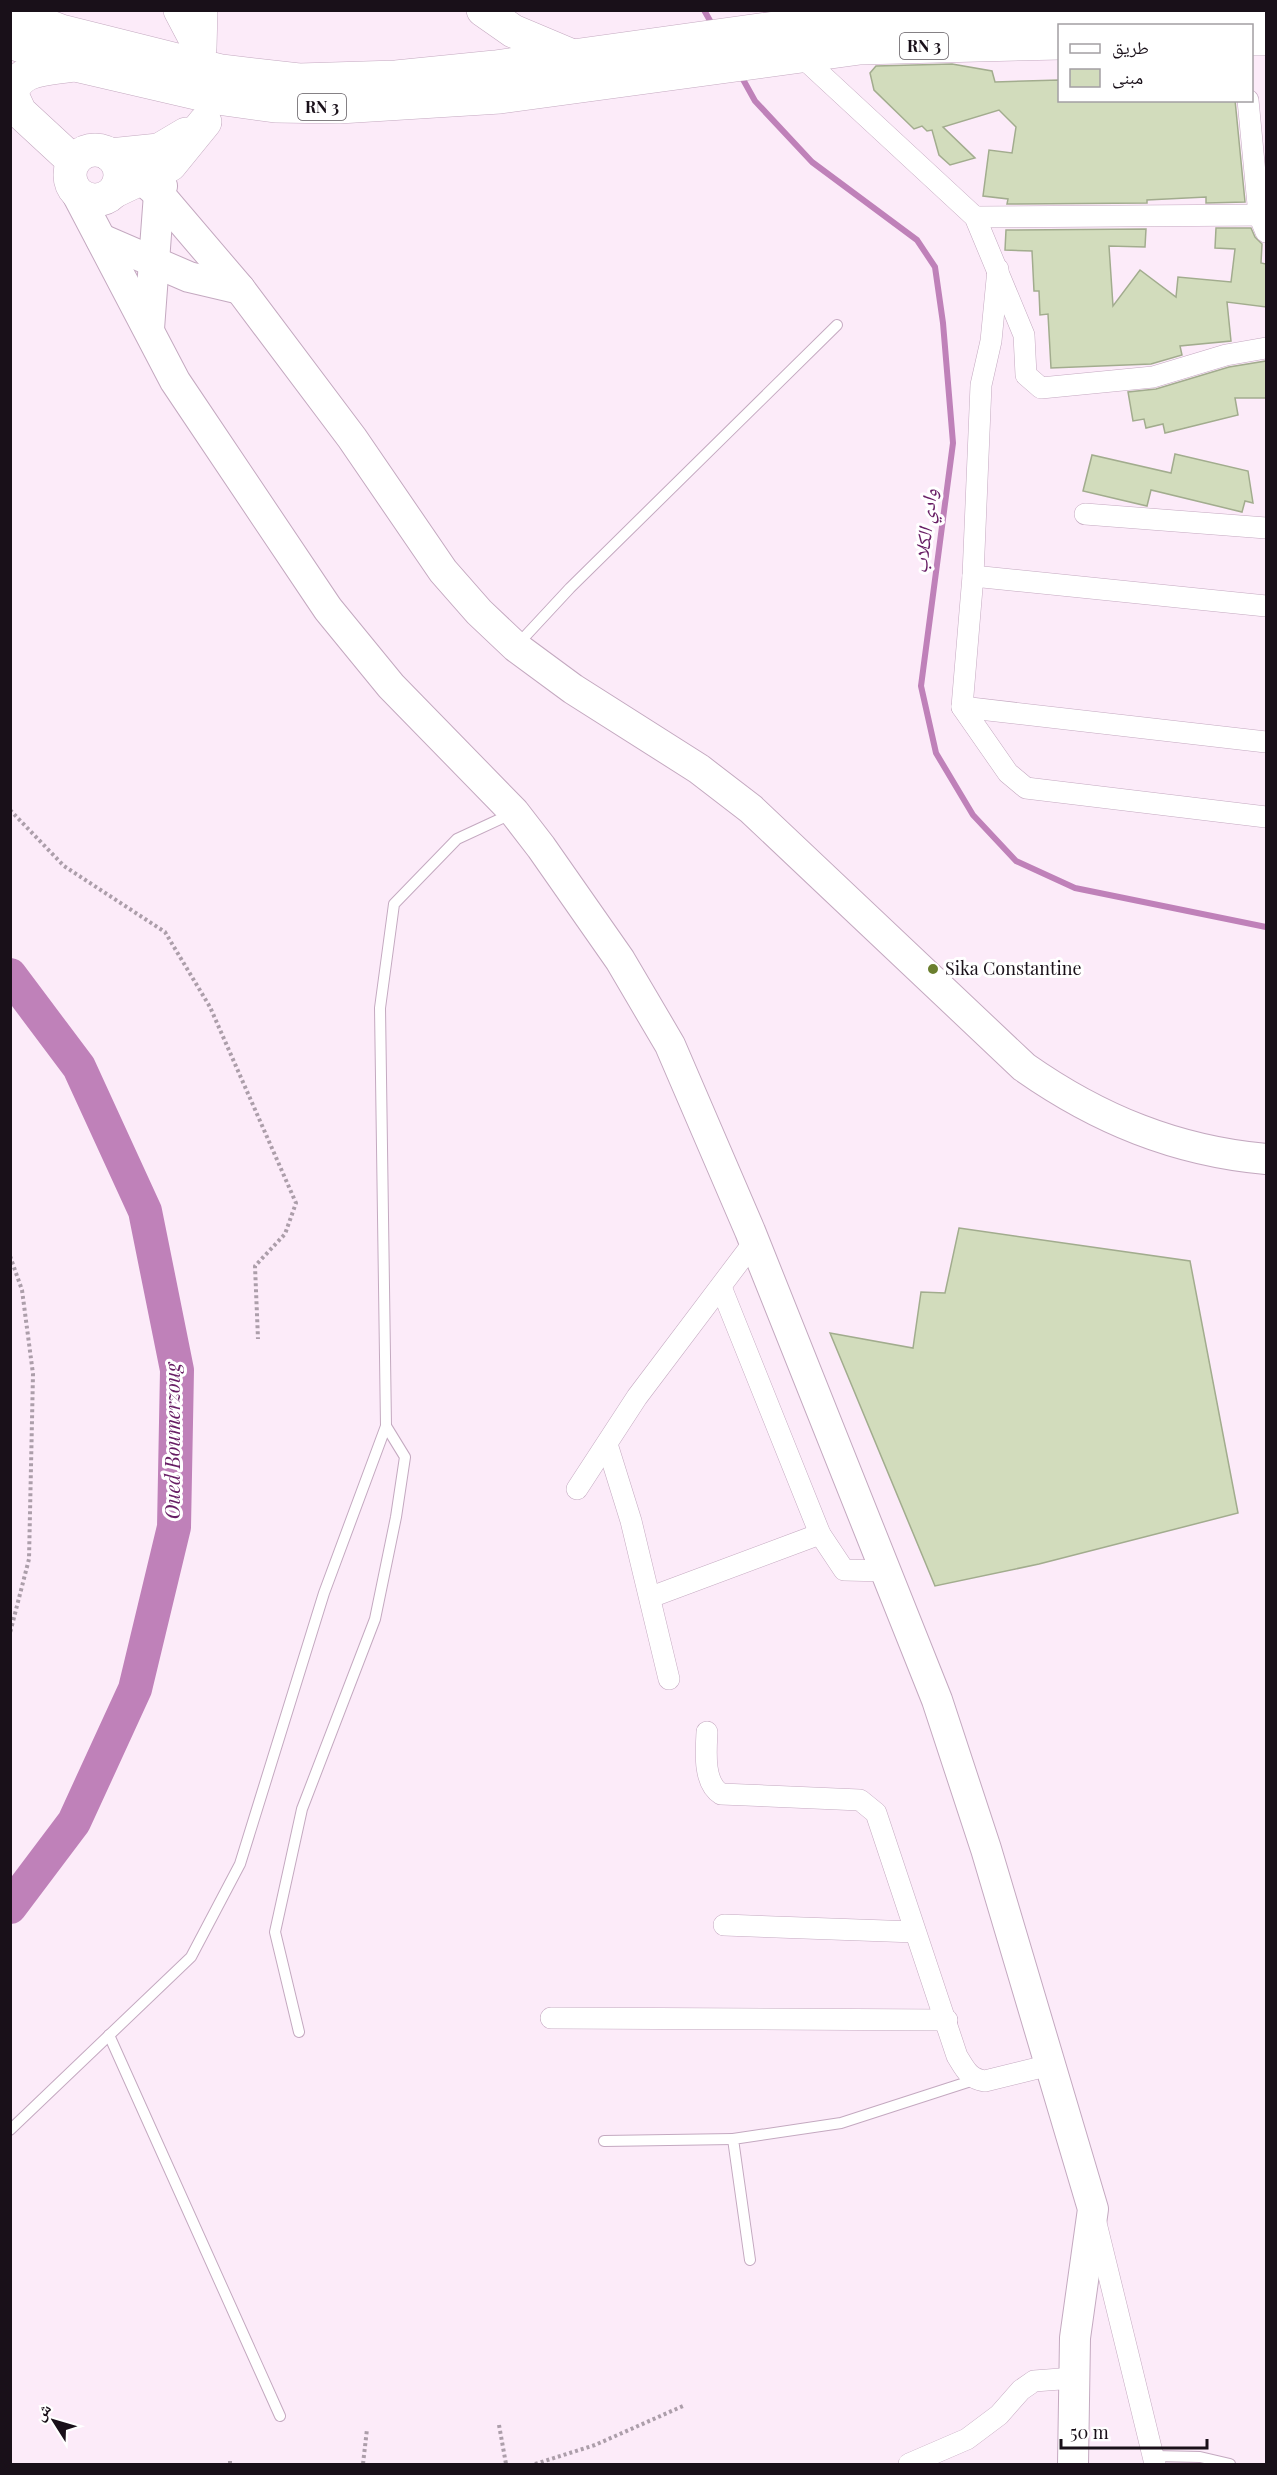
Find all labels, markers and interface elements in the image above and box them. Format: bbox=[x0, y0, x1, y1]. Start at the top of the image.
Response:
legend bbox=[1058, 24, 1253, 102]
road number: RN 3 bbox=[900, 33, 948, 59]
text: طريق bbox=[1112, 35, 1149, 59]
text: مبنى bbox=[1112, 65, 1143, 89]
road number: RN 3 bbox=[298, 94, 346, 120]
water label: وادي الكلاب bbox=[905, 487, 946, 575]
place label: Sika Constantine bbox=[945, 956, 1082, 980]
marker: Sika Constantine bbox=[926, 962, 940, 976]
water label: Oued Boumerzoug bbox=[158, 1361, 185, 1519]
north arrow bbox=[24, 2391, 84, 2451]
text: ش bbox=[28, 2399, 55, 2425]
scale bar bbox=[1061, 2412, 1206, 2450]
text: 50 m bbox=[1070, 2420, 1109, 2444]

